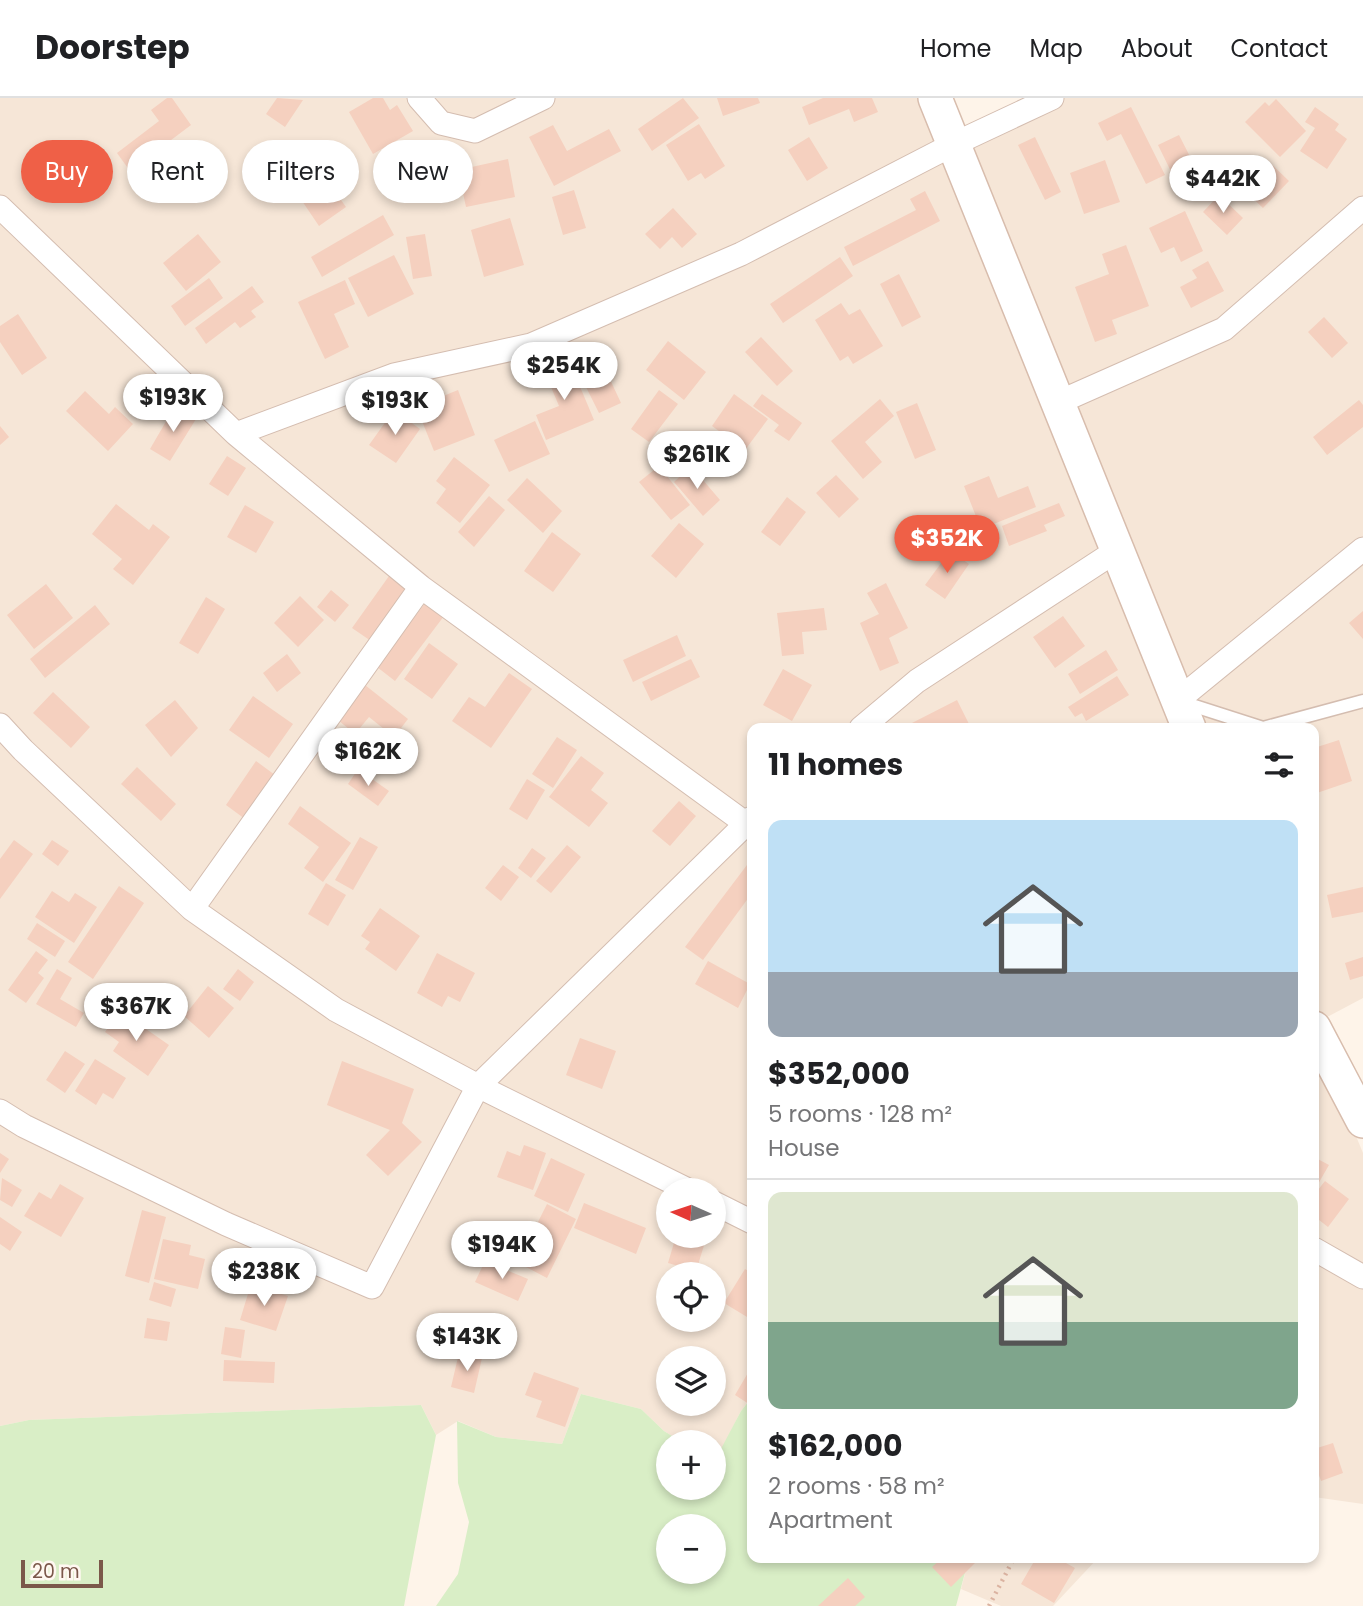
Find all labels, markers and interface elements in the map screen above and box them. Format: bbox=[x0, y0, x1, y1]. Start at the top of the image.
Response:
text: Doorstep bbox=[35, 24, 190, 71]
text: Home bbox=[920, 32, 992, 65]
text: Map bbox=[1030, 32, 1083, 65]
text: About bbox=[1121, 32, 1192, 65]
text: Contact bbox=[1230, 32, 1328, 65]
chip: Buy bbox=[21, 140, 113, 203]
chip: Rent bbox=[127, 140, 228, 203]
chip: Filters bbox=[242, 140, 359, 203]
chip: New bbox=[373, 140, 473, 203]
pin: $442K bbox=[1174, 156, 1272, 215]
text: $442K bbox=[1185, 162, 1261, 194]
pin: $254K bbox=[515, 342, 613, 402]
text: $254K bbox=[527, 349, 601, 381]
pin: $193K bbox=[124, 374, 222, 434]
pin: $193K bbox=[346, 378, 444, 437]
text: $193K bbox=[139, 381, 207, 413]
text: $193K bbox=[361, 384, 429, 416]
pin: $261K bbox=[648, 432, 746, 491]
text: $261K bbox=[663, 438, 731, 470]
pin: $352K bbox=[898, 516, 996, 575]
text: $352K bbox=[910, 522, 984, 554]
pin: $162K bbox=[319, 728, 417, 788]
text: $162K bbox=[334, 735, 402, 767]
text: 11 homes bbox=[768, 743, 903, 786]
icon: filters bbox=[1260, 746, 1298, 784]
icon: home bbox=[970, 866, 1096, 992]
pin: $367K bbox=[87, 984, 185, 1043]
text: $367K bbox=[100, 990, 172, 1022]
text: $352,000 bbox=[768, 1052, 910, 1095]
text: 5 rooms · 128 m² bbox=[768, 1098, 952, 1130]
text: House bbox=[768, 1132, 840, 1164]
north arrow bbox=[656, 1178, 726, 1248]
map controls bbox=[656, 1178, 726, 1584]
pin: $194K bbox=[453, 1222, 551, 1281]
text: $194K bbox=[467, 1228, 537, 1260]
icon: home bbox=[970, 1238, 1096, 1364]
pin: $238K bbox=[215, 1248, 313, 1308]
text: $238K bbox=[227, 1255, 301, 1287]
button: locate bbox=[656, 1262, 726, 1332]
pin: $143K bbox=[418, 1314, 516, 1373]
text: $143K bbox=[432, 1320, 502, 1352]
button: layers bbox=[656, 1346, 726, 1416]
text: $162,000 bbox=[768, 1424, 903, 1467]
button: + bbox=[656, 1430, 726, 1500]
text: 2 rooms · 58 m² bbox=[768, 1470, 945, 1502]
text: Apartment bbox=[768, 1504, 893, 1536]
button: − bbox=[656, 1514, 726, 1584]
scale bar bbox=[21, 1557, 103, 1589]
text: 20 m bbox=[32, 1558, 80, 1585]

